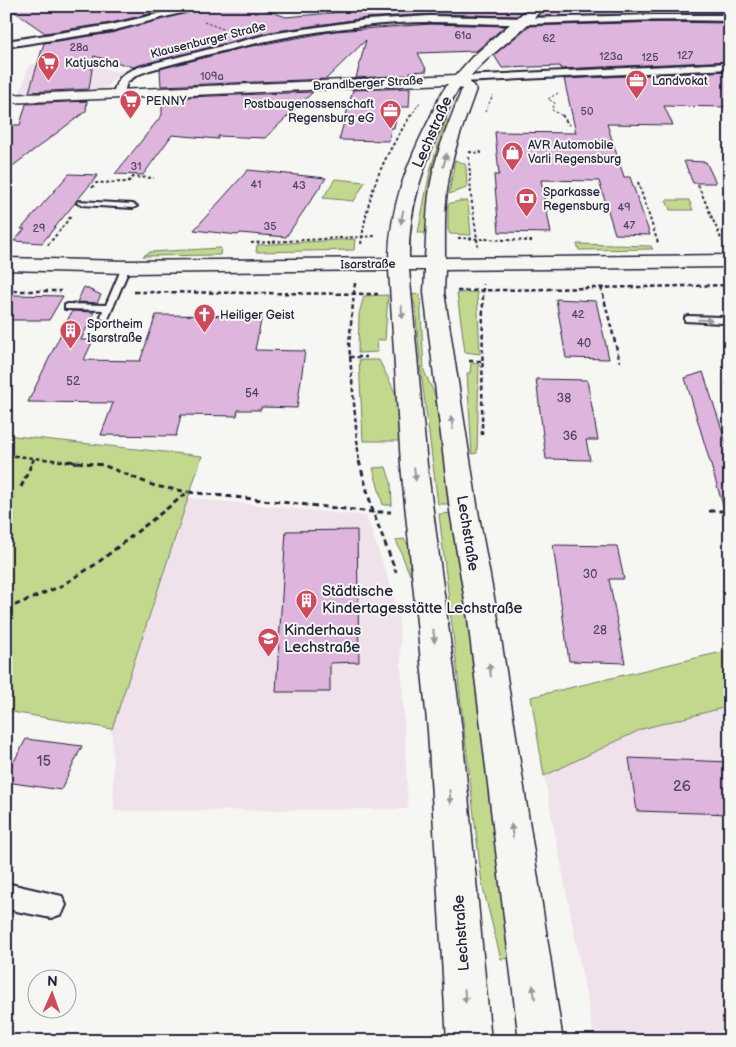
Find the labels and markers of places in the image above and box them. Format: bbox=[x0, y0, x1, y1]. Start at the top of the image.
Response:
supermarket icon: Katjuscha bbox=[37, 51, 61, 82]
place label: Katjuscha bbox=[65, 56, 119, 71]
office icon: Landvokat bbox=[624, 69, 648, 100]
place label: Landvokat bbox=[652, 74, 708, 89]
supermarket icon: PENNY bbox=[118, 89, 142, 120]
place label: PENNY bbox=[146, 94, 188, 109]
place label: Postbaugenossenschaft Regensburg eG bbox=[244, 97, 374, 126]
office icon: Postbaugenossenschaft Regensburg eG bbox=[378, 99, 402, 130]
place label: AVR Automobile Varli Regensburg bbox=[528, 138, 621, 167]
shop icon: AVR Automobile Varli Regensburg bbox=[500, 140, 524, 171]
place label: Sparkasse Regensburg bbox=[543, 185, 610, 214]
bank icon: Sparkasse Regensburg bbox=[515, 187, 539, 218]
church icon: Heiliger Geist bbox=[192, 303, 216, 334]
place label: Heiliger Geist bbox=[220, 308, 295, 323]
place label: Sportheim Isarstraße bbox=[87, 317, 143, 346]
building icon: Sportheim Isarstraße bbox=[59, 319, 83, 350]
place label: Städtische Kindertagesstätte Lechstraße bbox=[322, 582, 522, 618]
building icon: Städtische Kindertagesstätte Lechstraße bbox=[294, 588, 318, 619]
place label: Kinderhaus Lechstraße bbox=[284, 621, 362, 657]
school or university icon: Kinderhaus Lechstraße bbox=[256, 627, 280, 658]

